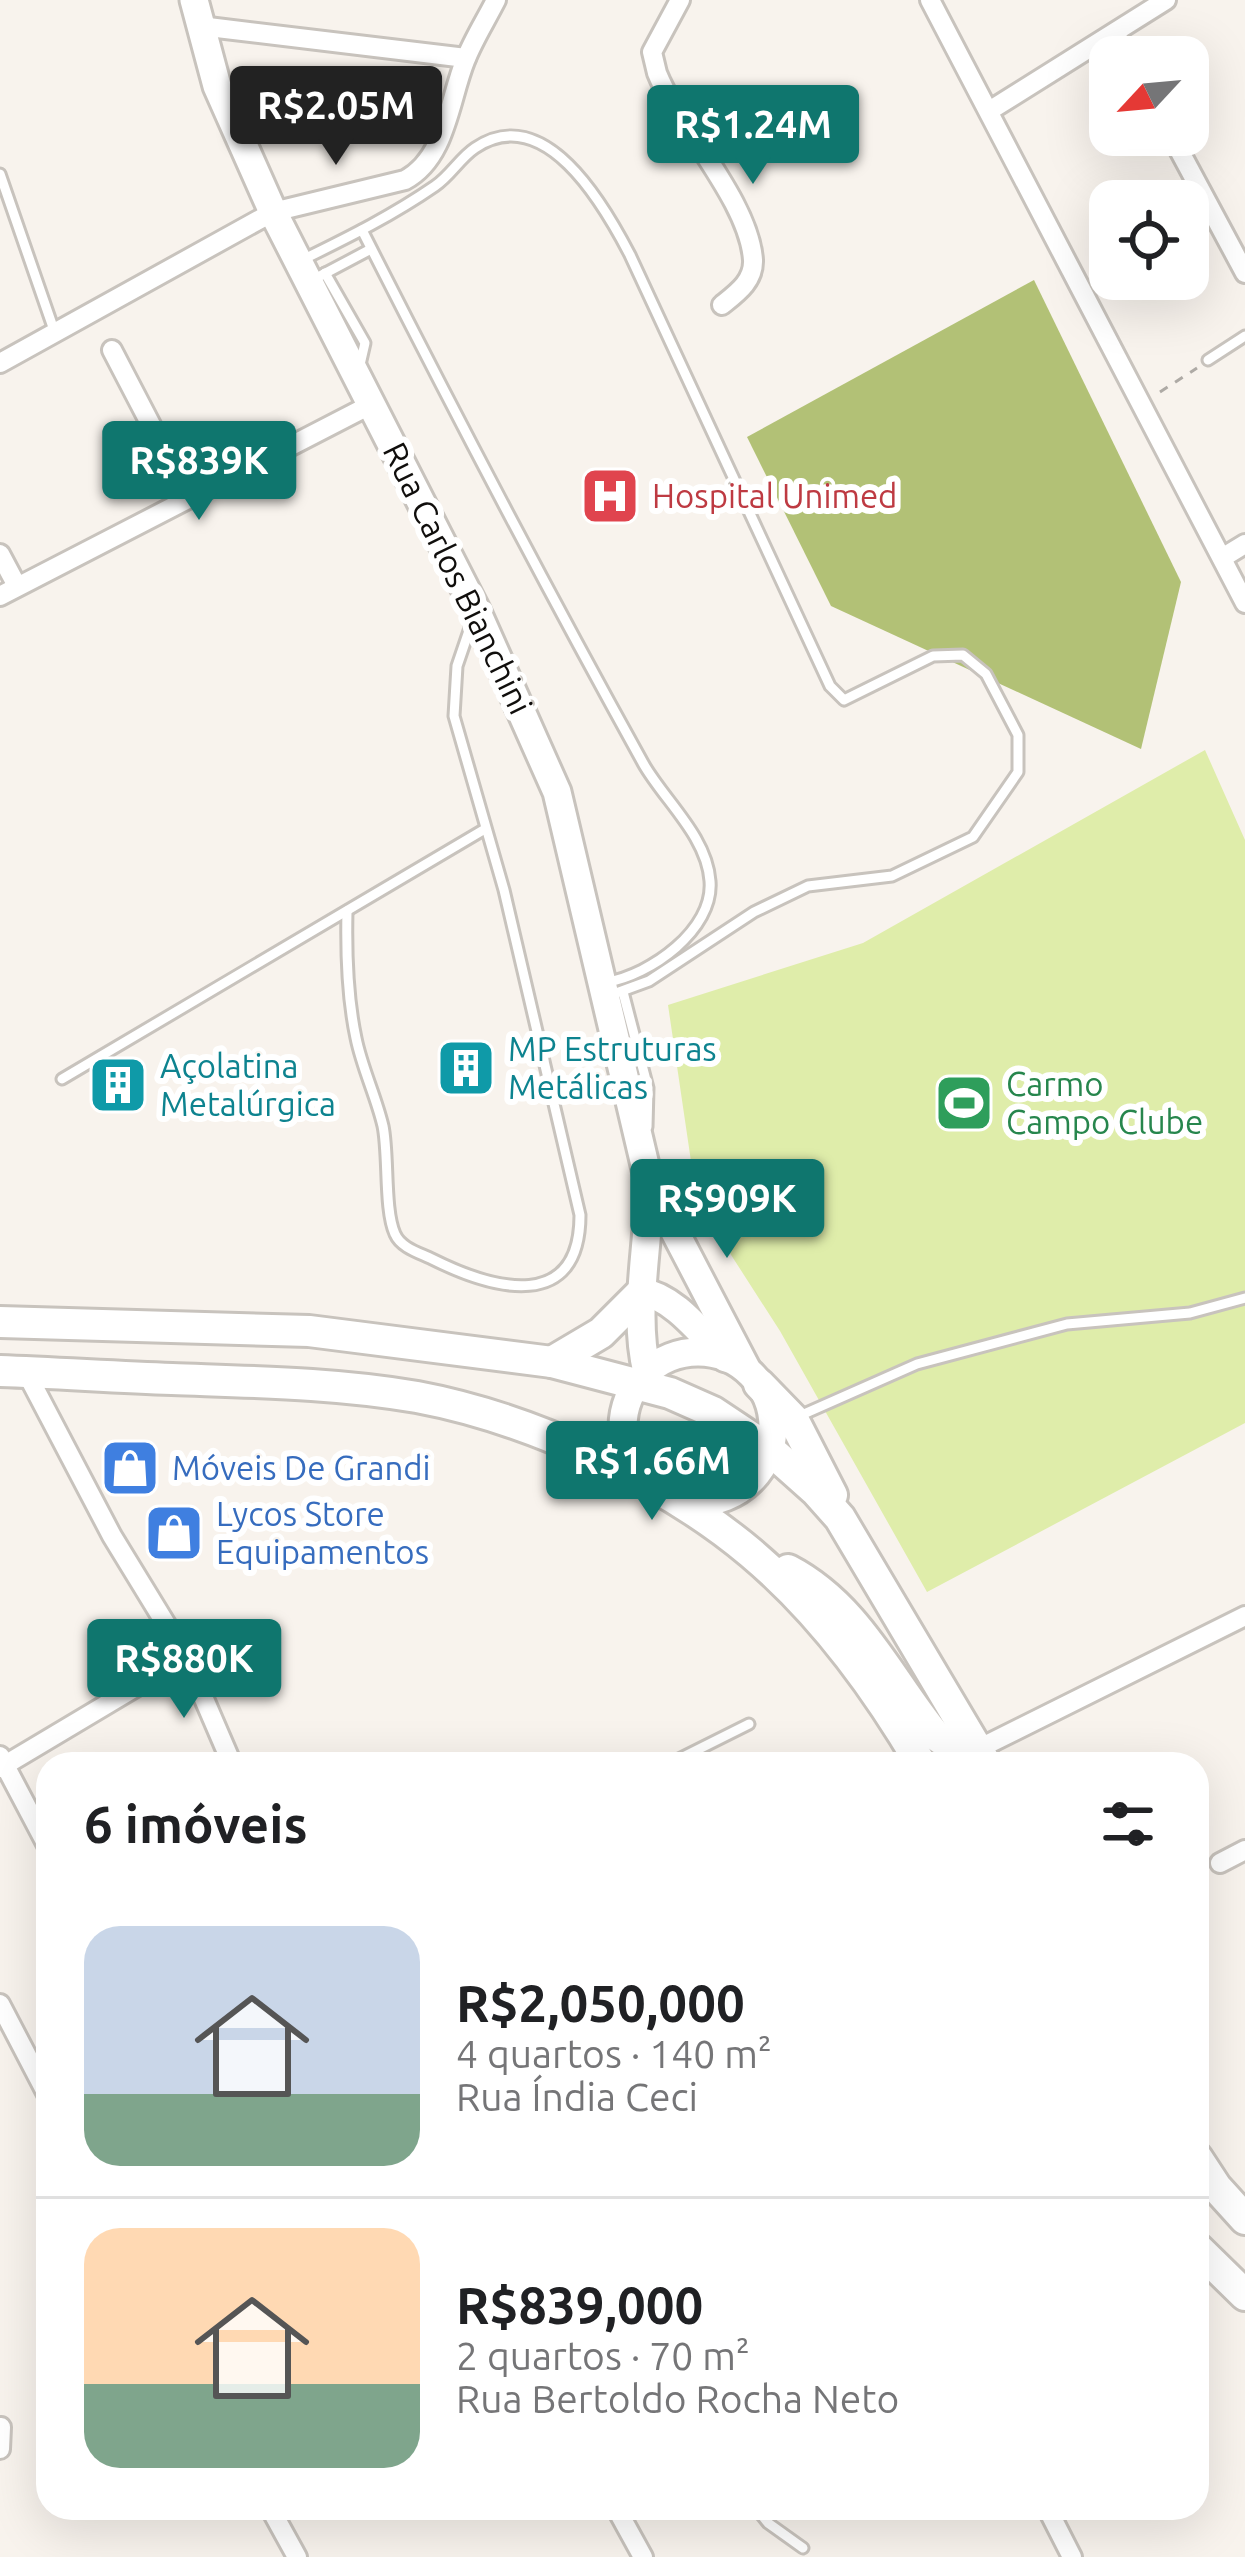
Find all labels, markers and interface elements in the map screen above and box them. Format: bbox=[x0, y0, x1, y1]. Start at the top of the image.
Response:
north arrow bbox=[1089, 36, 1209, 156]
map controls bbox=[1089, 36, 1209, 300]
pin: R$2.05M bbox=[225, 66, 447, 168]
text: R$2.05M bbox=[257, 83, 415, 126]
pin: R$1.24M bbox=[642, 85, 864, 187]
text: R$1.24M bbox=[674, 102, 832, 145]
button: locate bbox=[1089, 180, 1209, 300]
pin: R$839K bbox=[101, 421, 297, 523]
street label: Rua Carlos Bianchini bbox=[377, 436, 540, 720]
text: R$839K bbox=[129, 438, 269, 481]
hospital icon: Hospital Unimed bbox=[579, 465, 641, 527]
place label: Hospital Unimed bbox=[652, 477, 897, 514]
place label: MP Estruturas Metálicas bbox=[508, 1030, 717, 1105]
building icon: MP Estruturas Metálicas bbox=[435, 1037, 497, 1099]
place label: Açolatina Metalúrgica bbox=[160, 1047, 336, 1122]
building icon: Açolatina Metalúrgica bbox=[87, 1054, 149, 1116]
place label: Carmo Campo Clube bbox=[1006, 1065, 1203, 1140]
sports icon: Carmo Campo Clube bbox=[933, 1072, 995, 1134]
pin: R$909K bbox=[629, 1159, 825, 1261]
text: R$909K bbox=[657, 1176, 797, 1219]
pin: R$1.66M bbox=[541, 1421, 763, 1523]
shop icon: Móveis De Grandi bbox=[99, 1437, 161, 1499]
text: R$1.66M bbox=[573, 1438, 731, 1481]
place label: Móveis De Grandi bbox=[172, 1449, 431, 1486]
place label: Lycos Store Equipamentos bbox=[216, 1495, 429, 1570]
shop icon: Lycos Store Equipamentos bbox=[143, 1502, 205, 1564]
pin: R$880K bbox=[86, 1619, 282, 1721]
text: R$880K bbox=[114, 1636, 254, 1679]
icon: filters bbox=[1095, 1791, 1161, 1857]
text: 6 imóveis bbox=[84, 1795, 307, 1853]
icon: home bbox=[180, 1974, 324, 2118]
text: R$2,050,000 bbox=[456, 1974, 745, 2032]
text: 4 quartos · 140 m² bbox=[456, 2032, 772, 2075]
text: Rua Índia Ceci bbox=[456, 2075, 698, 2118]
icon: home bbox=[180, 2276, 324, 2420]
text: R$839,000 bbox=[456, 2276, 703, 2334]
text: 2 quartos · 70 m² bbox=[456, 2334, 750, 2377]
text: Rua Bertoldo Rocha Neto bbox=[456, 2377, 899, 2420]

